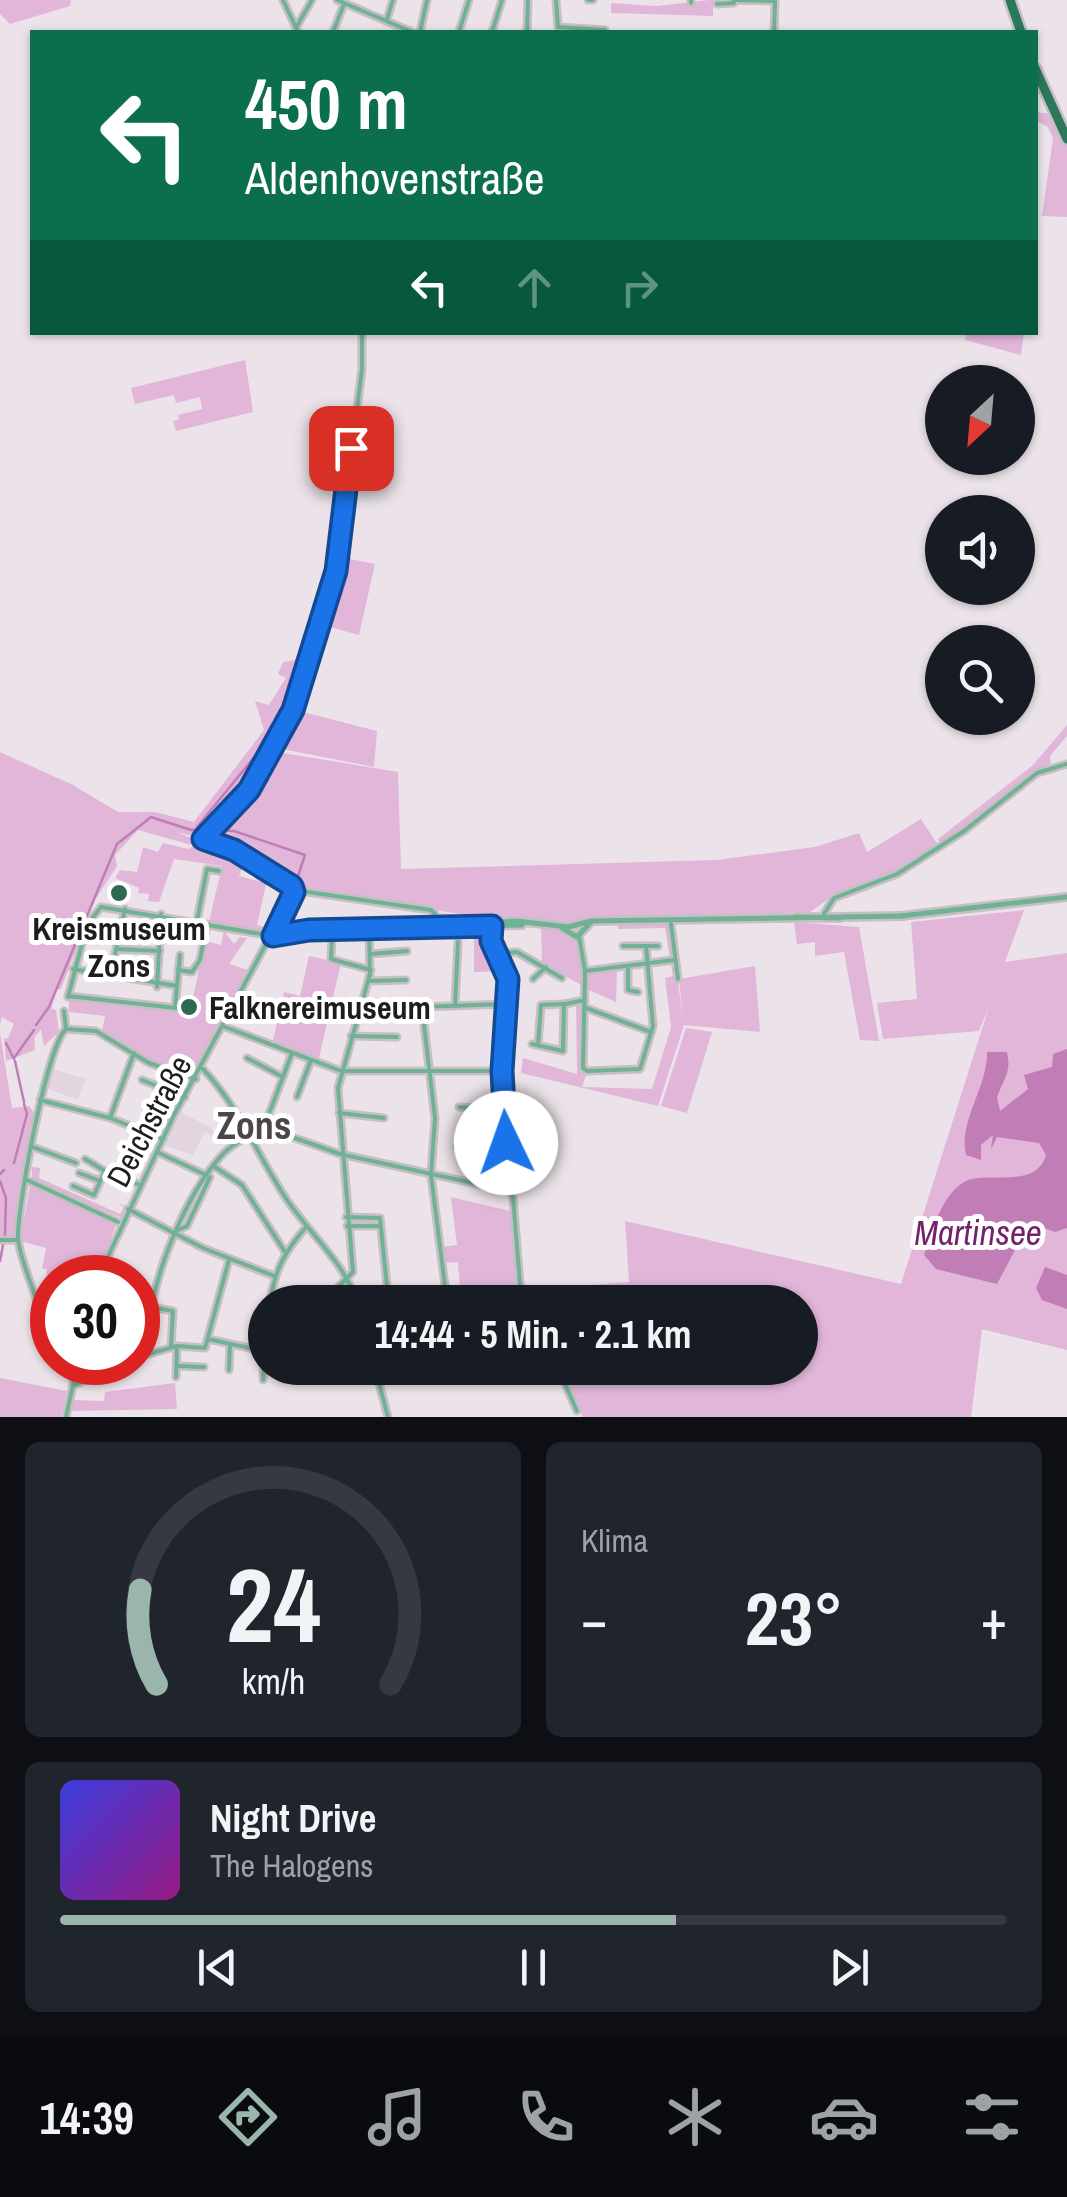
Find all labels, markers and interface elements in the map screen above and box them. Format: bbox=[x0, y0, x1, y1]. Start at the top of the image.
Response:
text: 450 m bbox=[245, 57, 408, 151]
icon: left bbox=[80, 70, 210, 200]
text: Aldenhovenstraße bbox=[245, 147, 544, 208]
icon: left bbox=[402, 260, 457, 315]
icon: ahead bbox=[507, 260, 562, 315]
icon: right bbox=[612, 260, 667, 315]
north arrow bbox=[925, 365, 1035, 475]
map controls bbox=[925, 365, 1035, 735]
pin bbox=[309, 406, 394, 491]
icon: arrive bbox=[324, 421, 379, 476]
button: sound bbox=[925, 495, 1035, 605]
button: search bbox=[925, 625, 1035, 735]
marker: Kreismuseum Zons bbox=[108, 882, 130, 904]
place label: Kreismuseum Zons bbox=[32, 907, 206, 987]
place label: Falknereimuseum bbox=[209, 986, 431, 1029]
marker: Falknereimuseum bbox=[178, 996, 200, 1018]
street label: Deichstraße bbox=[96, 1048, 202, 1194]
position arrow bbox=[454, 1091, 558, 1195]
district label: Zons bbox=[217, 1100, 291, 1151]
water label: Martinsee bbox=[914, 1209, 1042, 1256]
speed limit sign: 30 bbox=[30, 1255, 160, 1385]
text: 14:44 · 5 Min. · 2.1 km bbox=[375, 1309, 692, 1360]
text: Klima bbox=[581, 1519, 648, 1562]
text: 24 bbox=[226, 1534, 320, 1674]
text: 23° bbox=[745, 1567, 843, 1668]
text: − bbox=[581, 1582, 607, 1656]
text: + bbox=[981, 1582, 1007, 1656]
text: km/h bbox=[241, 1657, 305, 1705]
text: Night Drive bbox=[210, 1793, 376, 1844]
text: The Halogens bbox=[210, 1844, 373, 1887]
icon: previous bbox=[190, 1940, 245, 1995]
icon: pause bbox=[506, 1940, 561, 1995]
icon: next bbox=[822, 1940, 877, 1995]
icon: directions bbox=[213, 2082, 283, 2152]
icon: music bbox=[362, 2082, 432, 2152]
icon: phone bbox=[511, 2082, 581, 2152]
icon: climate bbox=[660, 2082, 730, 2152]
icon: car bbox=[809, 2082, 879, 2152]
icon: filters bbox=[957, 2082, 1027, 2152]
text: 14:39 bbox=[39, 2087, 134, 2148]

